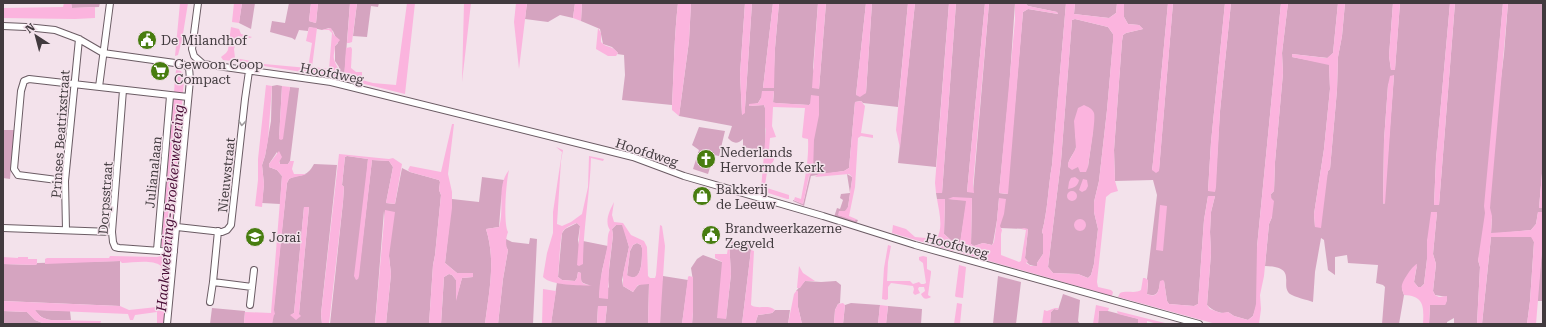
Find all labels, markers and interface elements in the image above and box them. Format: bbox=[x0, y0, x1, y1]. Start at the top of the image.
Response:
north arrow bbox=[16, 16, 56, 56]
text: N bbox=[23, 20, 38, 36]
public building icon: De Milandhof bbox=[136, 29, 158, 51]
place label: De Milandhof bbox=[161, 33, 248, 48]
place label: Gewoon Coop Compact bbox=[174, 57, 263, 87]
supermarket icon: Gewoon Coop Compact bbox=[149, 60, 171, 82]
street label: Hoofdweg bbox=[299, 60, 366, 87]
street label: Prinses Beatrixstraat bbox=[49, 69, 72, 199]
water label: Haakwetering-Broekerwetering bbox=[153, 104, 187, 313]
one-way arrow bbox=[238, 120, 247, 126]
street label: Julianalaan bbox=[142, 135, 165, 209]
street label: Hoofdweg bbox=[614, 135, 681, 170]
street label: Nieuwstraat bbox=[215, 137, 238, 213]
place label: Nederlands Hervormde Kerk bbox=[720, 145, 825, 175]
church icon: Nederlands Hervormde Kerk bbox=[695, 148, 717, 170]
street label: Dorpsstraat bbox=[95, 161, 116, 235]
place label: Bakkerij de Leeuw bbox=[716, 182, 776, 212]
shop icon: Bakkerij de Leeuw bbox=[691, 185, 713, 207]
place label: Brandweerkazerne Zegveld bbox=[725, 221, 842, 251]
public building icon: Brandweerkazerne Zegveld bbox=[700, 224, 722, 246]
school or university icon: Jorai bbox=[244, 226, 266, 248]
place label: Jorai bbox=[269, 230, 301, 245]
street label: Hoofdweg bbox=[924, 230, 991, 261]

